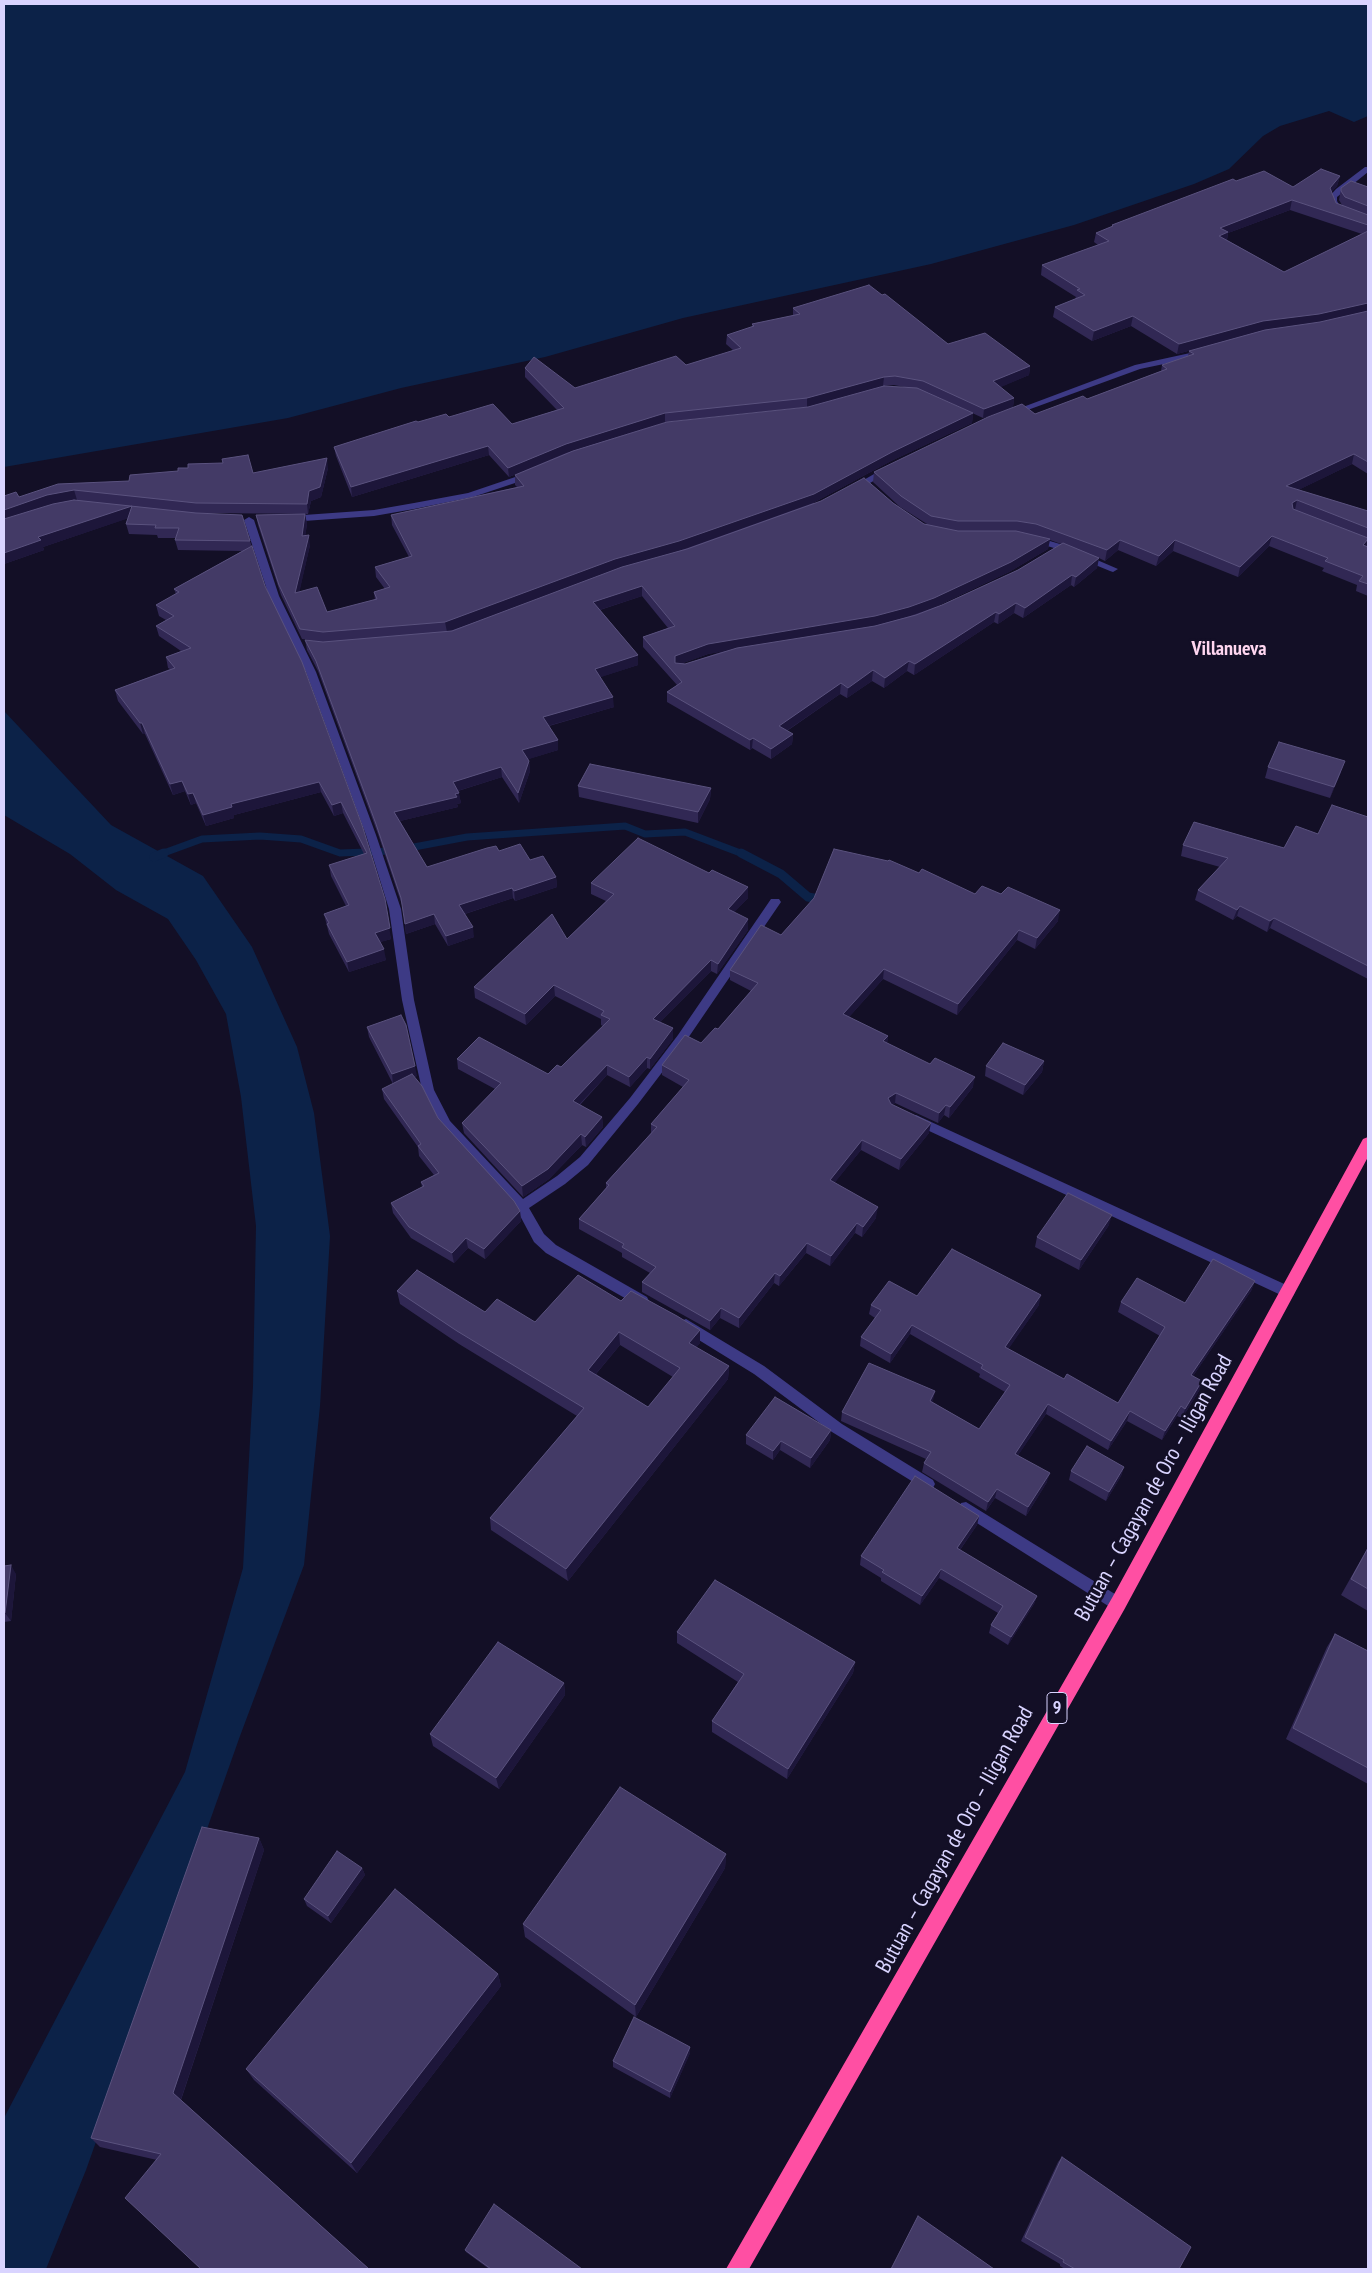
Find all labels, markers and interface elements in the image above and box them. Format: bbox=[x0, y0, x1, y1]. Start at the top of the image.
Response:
district label: Villanueva bbox=[1191, 637, 1267, 661]
street label: Butuan – Cagayan de Oro – Iligan Road bbox=[1070, 1350, 1238, 1626]
road number: 9 bbox=[1047, 1692, 1067, 1724]
street label: Butuan – Cagayan de Oro – Iligan Road bbox=[871, 1702, 1039, 1978]

